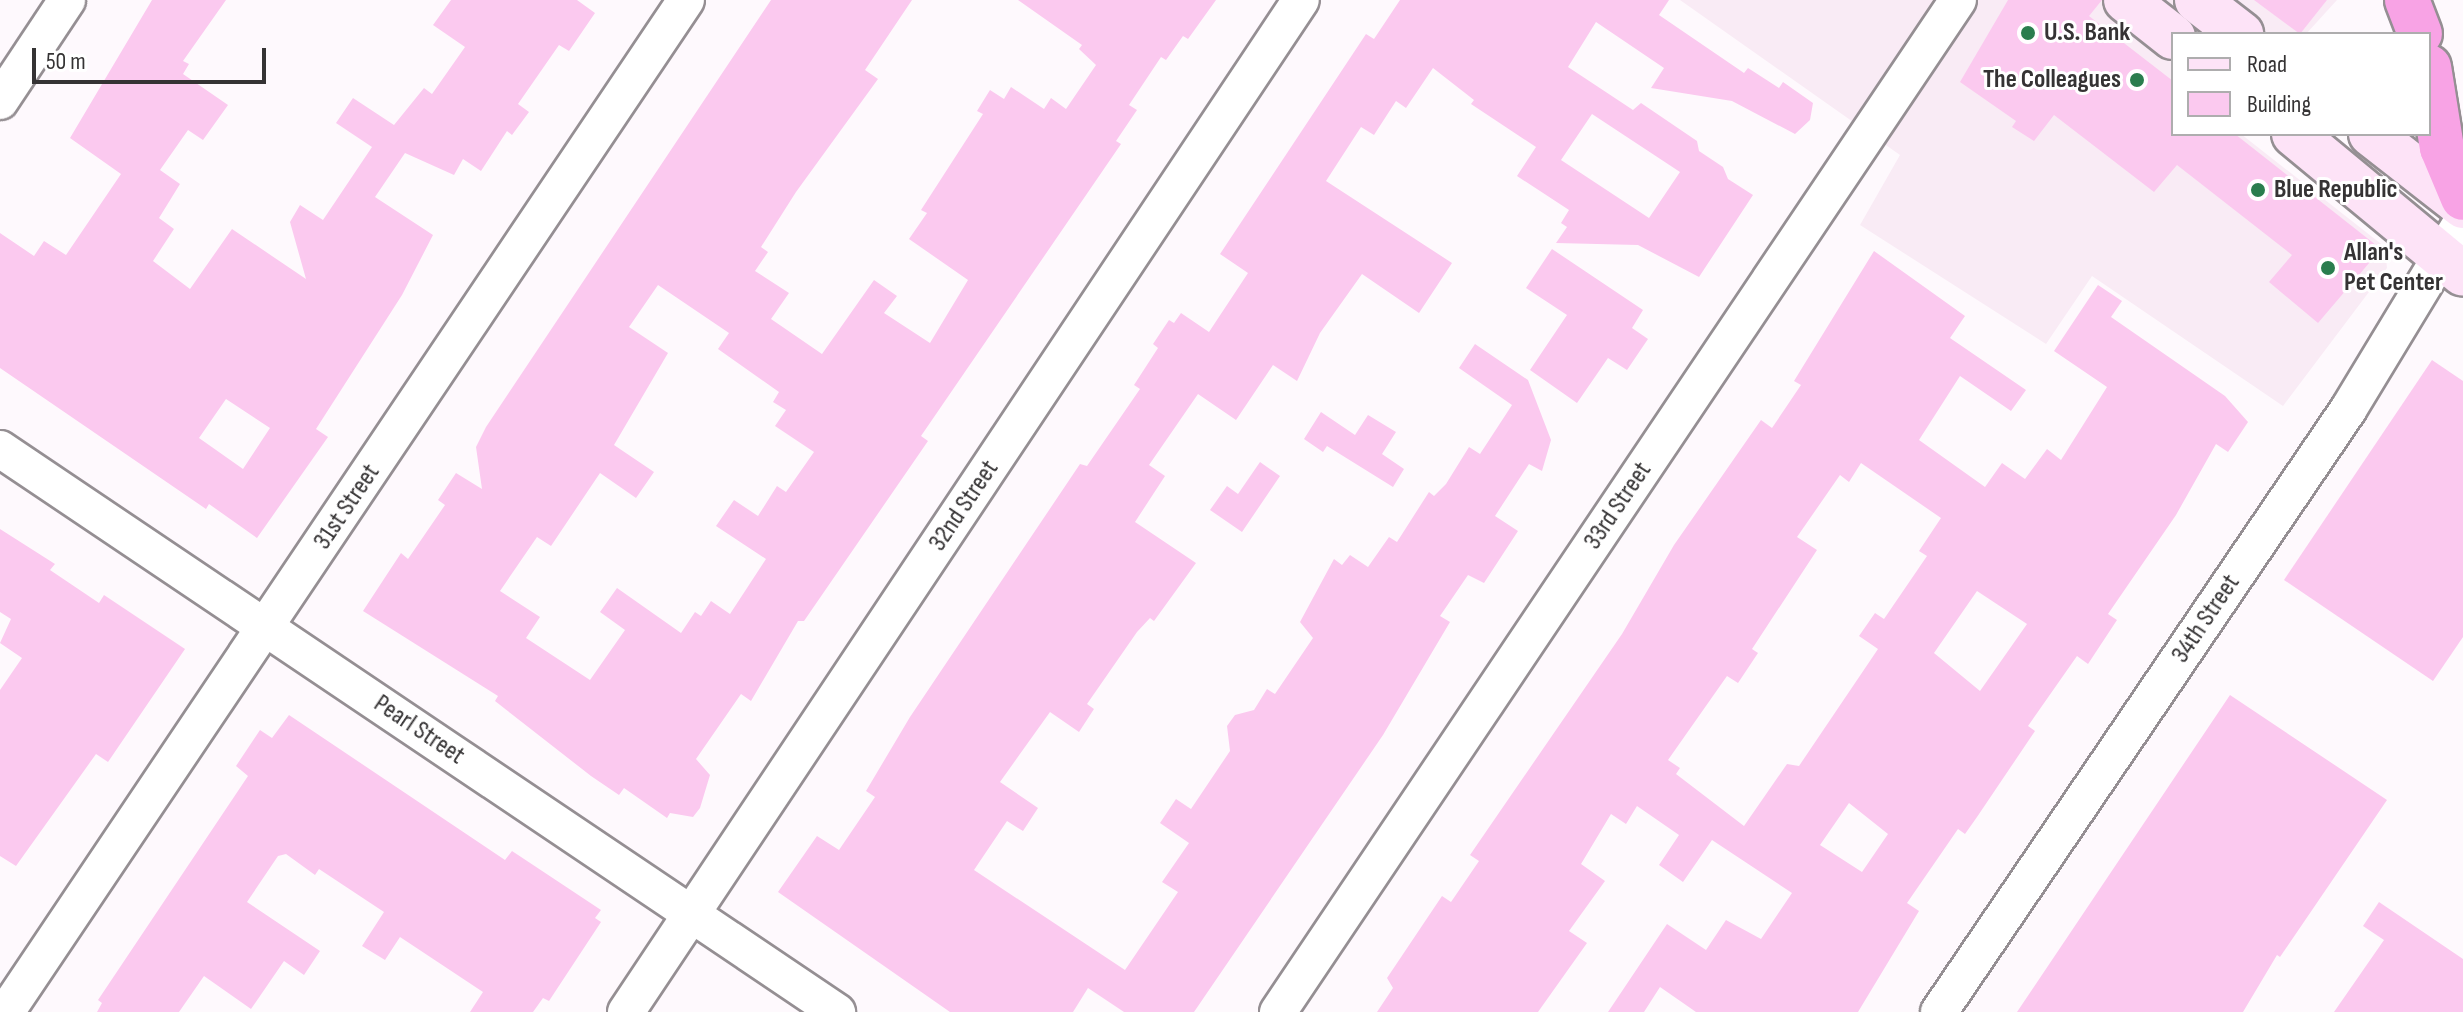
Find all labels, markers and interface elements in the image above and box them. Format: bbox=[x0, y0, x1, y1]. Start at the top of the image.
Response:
place label: U.S. Bank bbox=[2044, 17, 2130, 49]
marker: U.S. Bank bbox=[2019, 24, 2037, 42]
scale bar bbox=[36, 32, 270, 82]
legend bbox=[2171, 32, 2431, 136]
text: 50 m bbox=[46, 47, 86, 76]
text: Road bbox=[2247, 50, 2287, 79]
place label: The Colleagues bbox=[1983, 64, 2121, 96]
marker: The Colleagues bbox=[2128, 71, 2146, 89]
text: Building bbox=[2247, 90, 2311, 119]
place label: Blue Republic bbox=[2274, 174, 2397, 206]
marker: Blue Republic bbox=[2249, 181, 2267, 199]
place label: Allan's Pet Center bbox=[2344, 237, 2443, 298]
marker: Allan's Pet Center bbox=[2319, 259, 2337, 277]
street label: 32nd Street bbox=[922, 455, 1006, 557]
street label: 33rd Street bbox=[1577, 456, 1659, 556]
street label: 31st Street bbox=[307, 458, 387, 556]
street label: 34th Street bbox=[2165, 569, 2247, 669]
street label: Pearl Street bbox=[368, 688, 470, 772]

